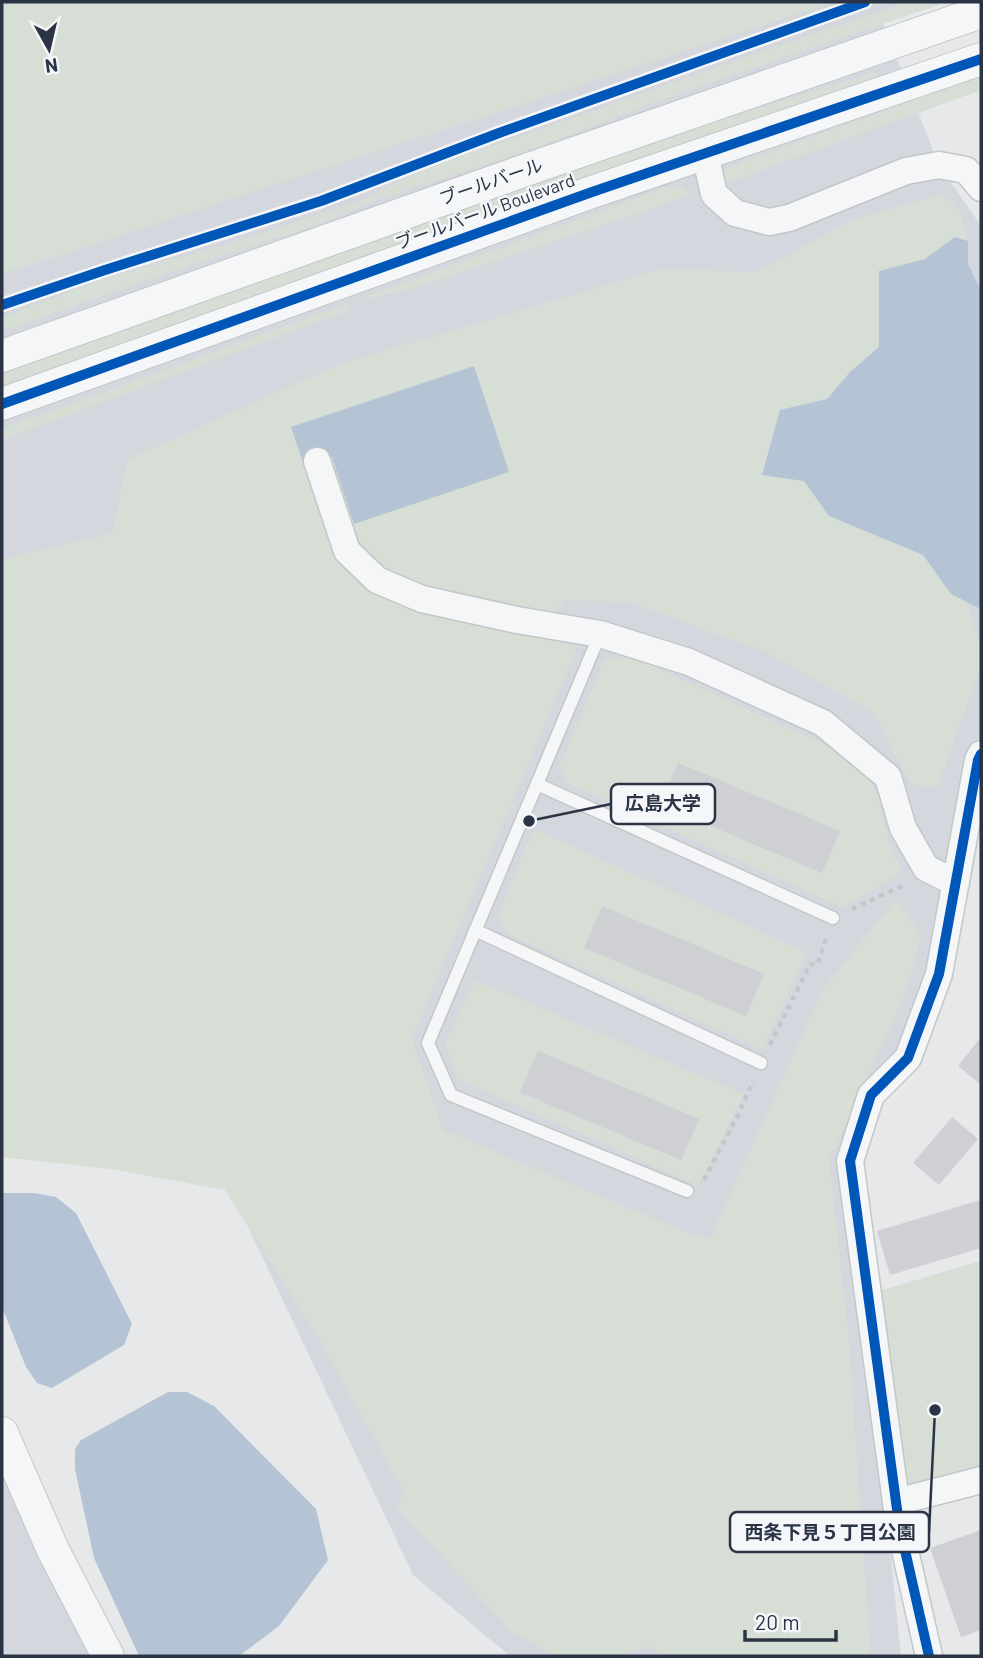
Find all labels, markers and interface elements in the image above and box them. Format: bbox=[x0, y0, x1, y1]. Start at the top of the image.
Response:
north arrow bbox=[14, 14, 84, 84]
text: N bbox=[44, 54, 59, 79]
street label: ブールバール bbox=[436, 153, 545, 209]
street label: ブールバール Boulevard bbox=[392, 168, 578, 254]
callout: 広島大学 bbox=[611, 784, 715, 824]
text: 広島大学 bbox=[625, 791, 701, 814]
callout: 西条下見５丁目公園 bbox=[730, 1512, 929, 1552]
text: 西条下見５丁目公園 bbox=[744, 1520, 916, 1543]
scale bar bbox=[745, 1598, 836, 1642]
text: 20 m bbox=[755, 1609, 800, 1634]

